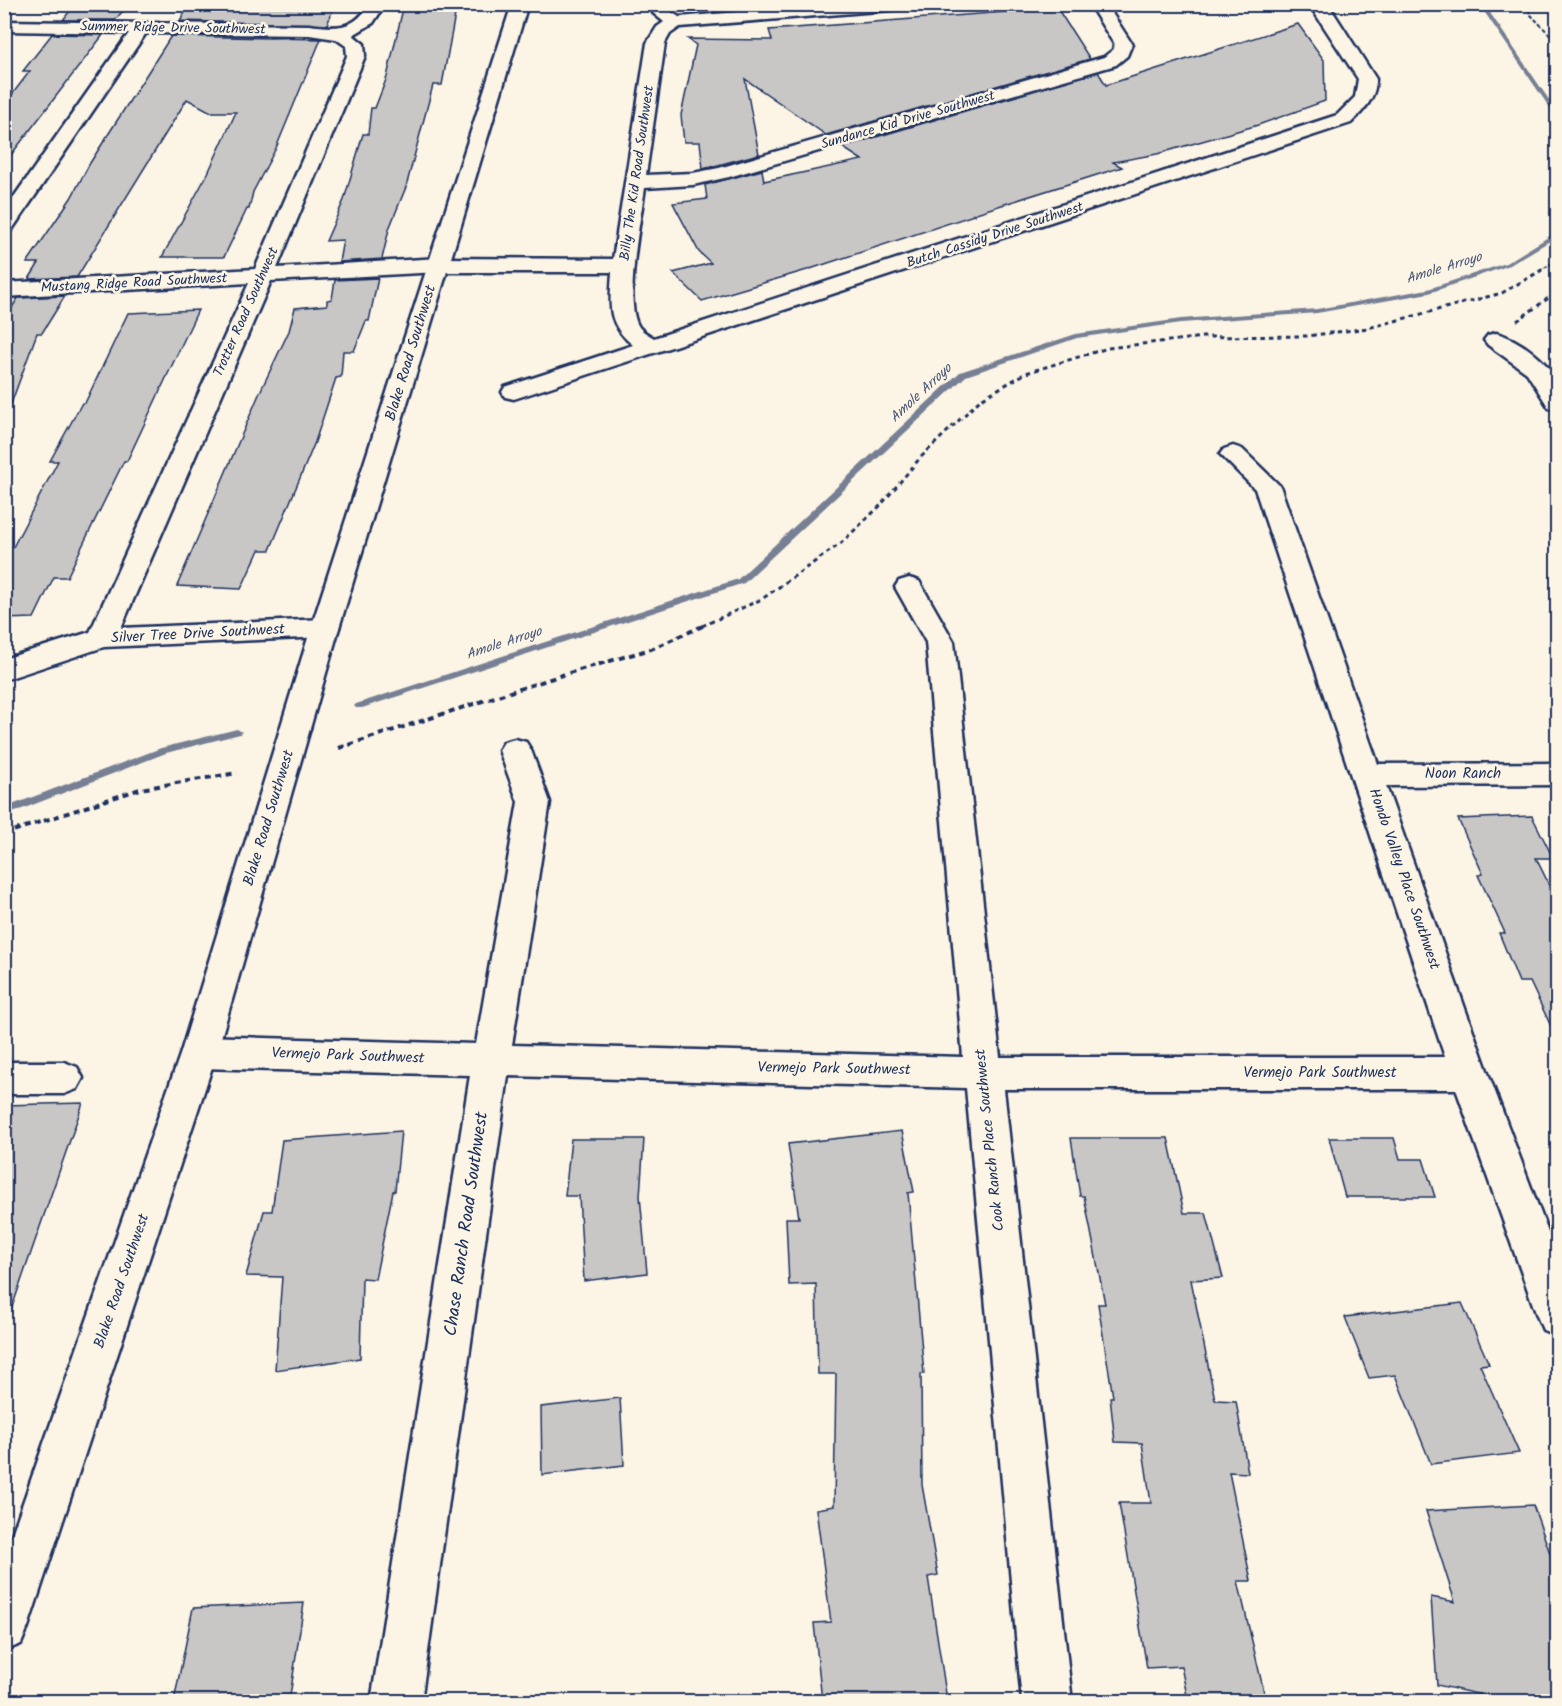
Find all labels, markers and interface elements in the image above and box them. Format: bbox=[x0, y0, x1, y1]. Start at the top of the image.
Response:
street label: Summer Ridge Drive Southwest bbox=[80, 15, 266, 41]
street label: Billy The Kid Road Southwest bbox=[614, 83, 660, 262]
street label: Sundance Kid Drive Southwest bbox=[818, 84, 998, 155]
street label: Butch Cassidy Drive Southwest bbox=[904, 196, 1087, 274]
street label: Trotter Road Southwest bbox=[207, 243, 285, 380]
water label: Amole Arroyo bbox=[1403, 246, 1486, 290]
street label: Mustang Ridge Road Southwest bbox=[40, 267, 228, 299]
street label: Blake Road Southwest bbox=[379, 282, 443, 424]
water label: Amole Arroyo bbox=[885, 357, 958, 428]
street label: Silver Tree Drive Southwest bbox=[111, 617, 286, 651]
water label: Amole Arroyo bbox=[463, 620, 546, 666]
street label: Blake Road Southwest bbox=[237, 747, 301, 889]
street label: Noon Ranch bbox=[1425, 762, 1501, 786]
street label: Hondo Valley Place Southwest bbox=[1362, 785, 1446, 973]
street label: Vermejo Park Southwest bbox=[271, 1041, 425, 1071]
street label: Cook Ranch Place Southwest bbox=[968, 1047, 1012, 1232]
street label: Vermejo Park Southwest bbox=[757, 1056, 911, 1082]
street label: Vermejo Park Southwest bbox=[1243, 1061, 1397, 1085]
street label: Chase Ranch Road Southwest bbox=[437, 1109, 497, 1338]
street label: Blake Road Southwest bbox=[88, 1210, 156, 1352]

